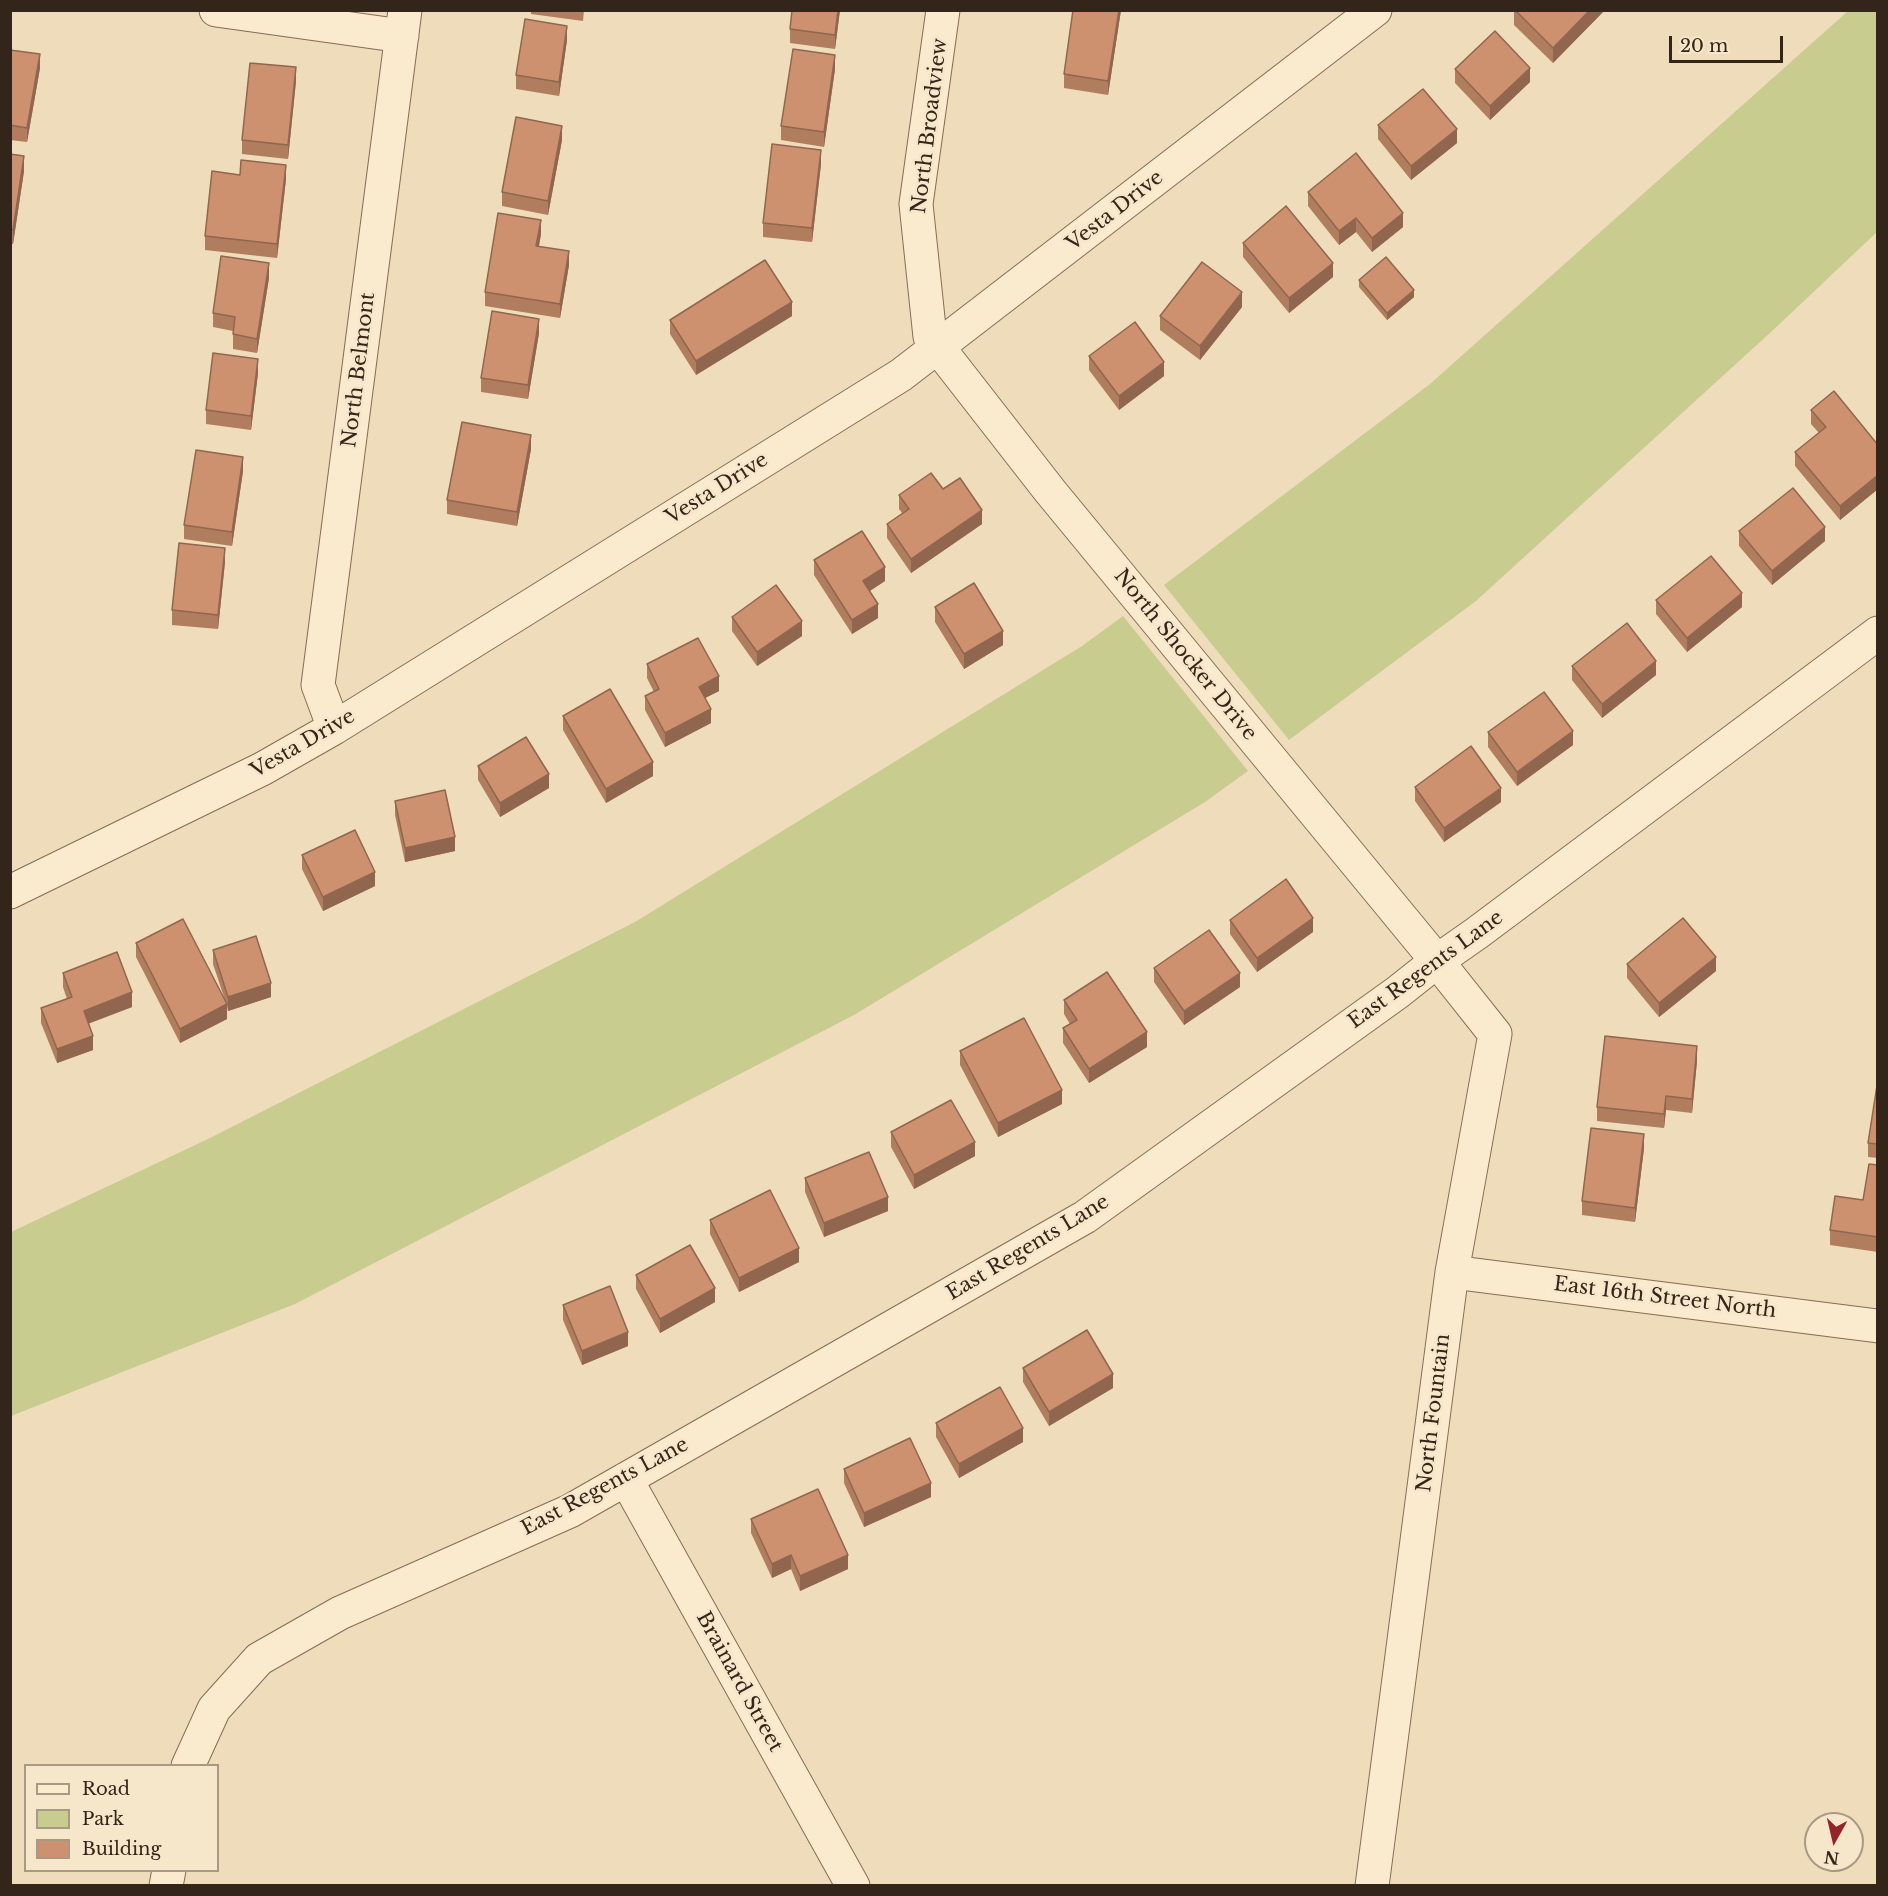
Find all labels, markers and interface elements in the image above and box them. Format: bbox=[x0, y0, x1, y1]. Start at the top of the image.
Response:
scale bar bbox=[1672, 24, 1786, 62]
text: 20 m bbox=[1680, 35, 1728, 57]
street label: North Broadview bbox=[907, 37, 953, 215]
street label: Vesta Drive bbox=[1062, 166, 1168, 256]
street label: North Belmont bbox=[338, 291, 380, 449]
street label: Vesta Drive bbox=[661, 448, 773, 530]
street label: North Shocker Drive bbox=[1109, 565, 1261, 745]
street label: Vesta Drive bbox=[247, 705, 359, 783]
street label: East Regents Lane bbox=[1344, 906, 1508, 1034]
street label: East Regents Lane bbox=[942, 1190, 1114, 1306]
street label: East 16th Street North bbox=[1552, 1272, 1778, 1324]
street label: North Fountain bbox=[1412, 1333, 1456, 1493]
street label: East Regents Lane bbox=[518, 1433, 692, 1541]
street label: Brainard Street bbox=[691, 1608, 787, 1756]
legend bbox=[24, 1764, 219, 1872]
text: Road bbox=[82, 1778, 130, 1800]
text: Park bbox=[82, 1808, 124, 1830]
north arrow bbox=[1804, 1812, 1864, 1872]
text: Building bbox=[82, 1838, 161, 1860]
text: N bbox=[1823, 1847, 1841, 1869]

